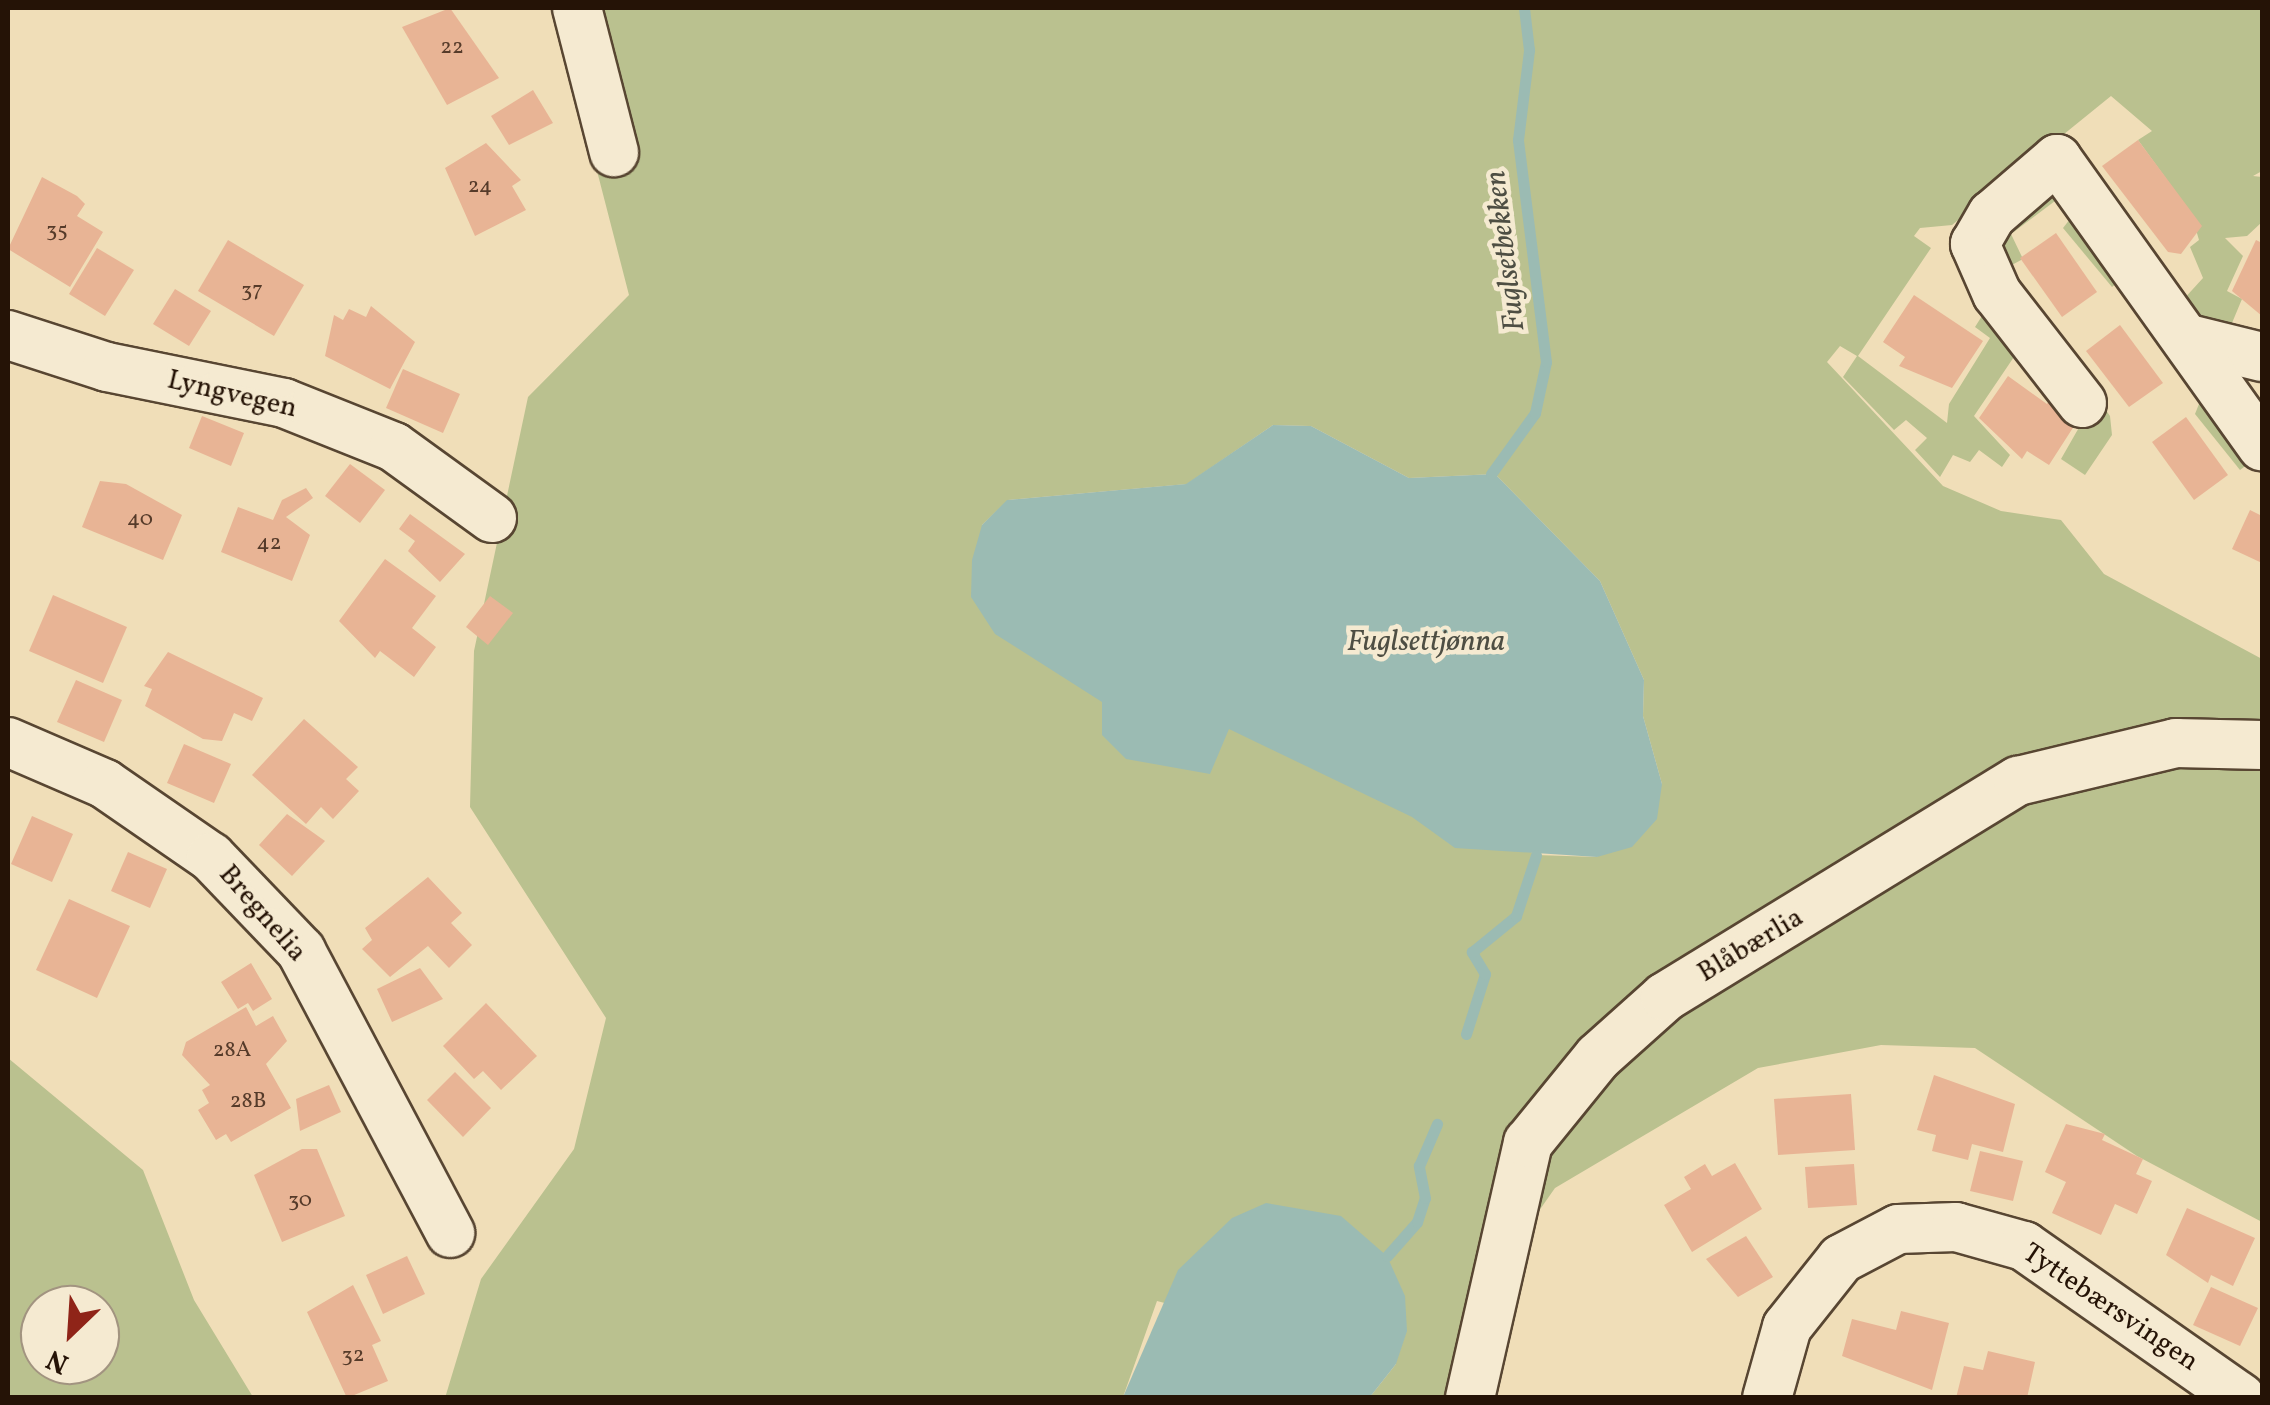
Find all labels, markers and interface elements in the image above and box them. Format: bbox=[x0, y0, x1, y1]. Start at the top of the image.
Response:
house number: 22 bbox=[440, 35, 464, 61]
water label: Fuglsetbekken bbox=[1478, 169, 1534, 333]
house number: 24 bbox=[468, 174, 492, 200]
house number: 35 bbox=[46, 218, 68, 244]
house number: 37 bbox=[241, 278, 263, 304]
street label: Lyngvegen bbox=[164, 364, 300, 426]
house number: 40 bbox=[127, 507, 153, 533]
house number: 42 bbox=[257, 531, 281, 557]
water label: Fuglsettjønna bbox=[1347, 624, 1505, 660]
street label: Bregnelia bbox=[211, 859, 313, 969]
street label: Blåbærlia bbox=[1692, 901, 1810, 991]
house number: 28A bbox=[213, 1038, 251, 1064]
house number: 28B bbox=[230, 1089, 266, 1115]
house number: 30 bbox=[288, 1188, 312, 1214]
street label: Tyttebærsvingen bbox=[2016, 1237, 2204, 1379]
north arrow bbox=[20, 1285, 120, 1385]
text: N bbox=[41, 1339, 75, 1383]
house number: 32 bbox=[341, 1343, 365, 1369]

